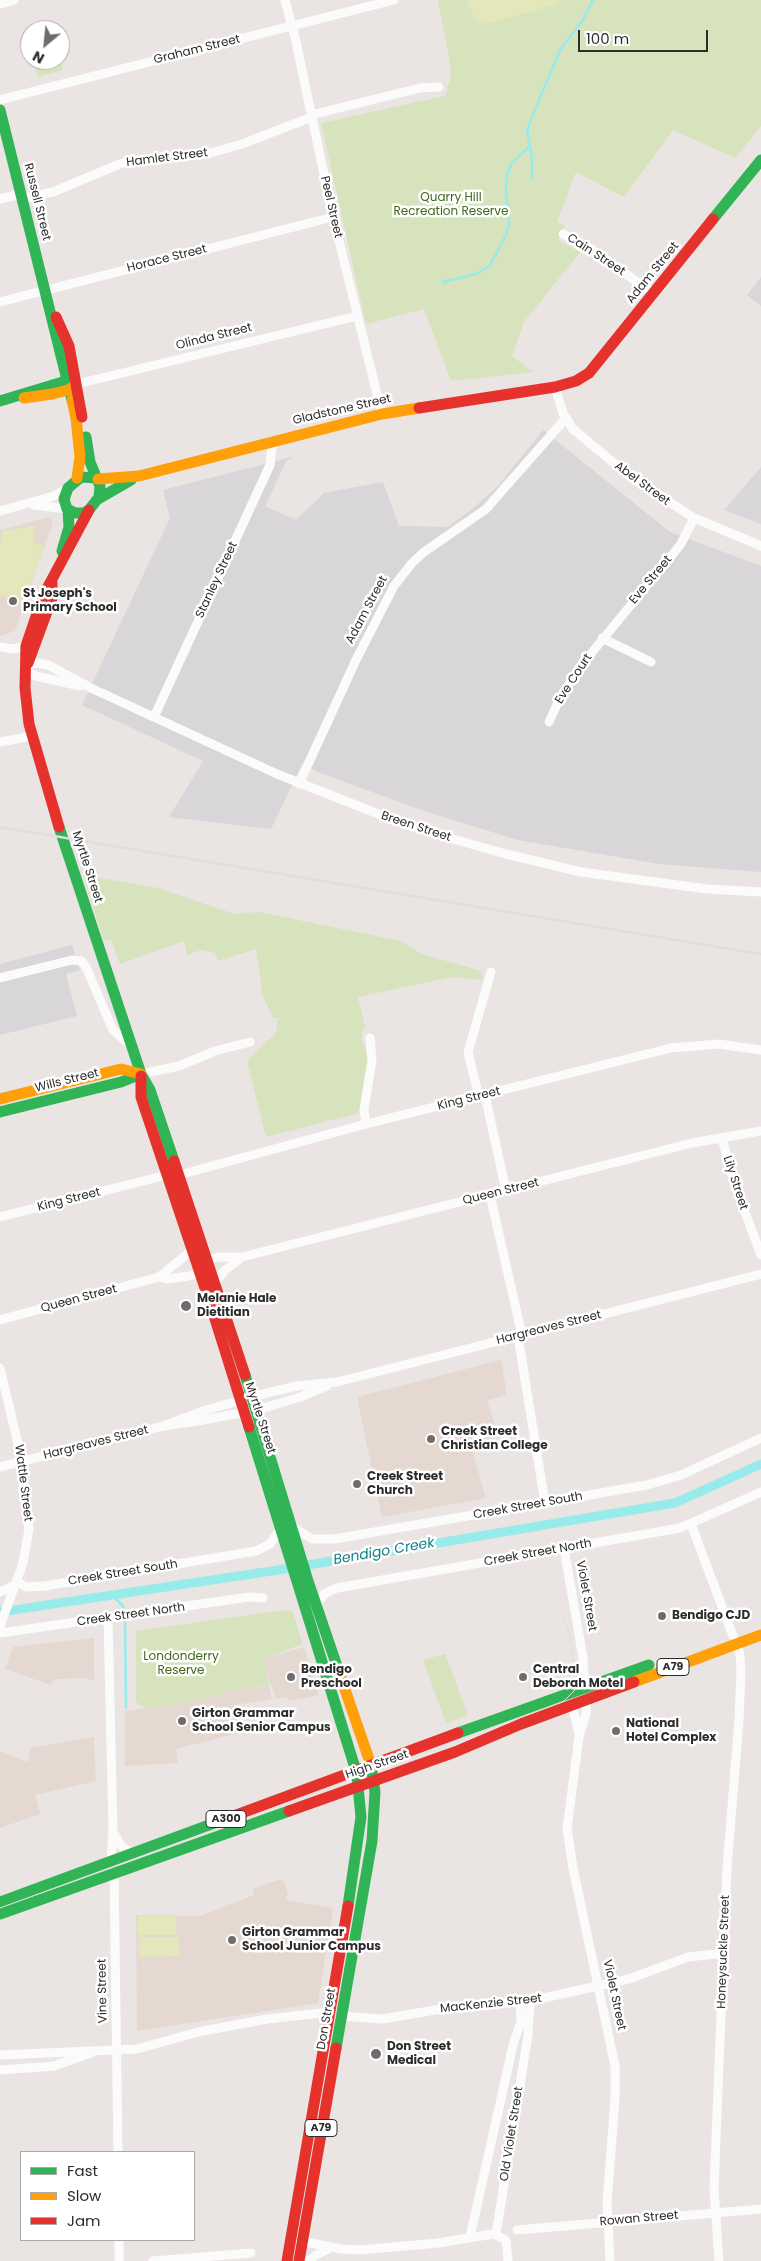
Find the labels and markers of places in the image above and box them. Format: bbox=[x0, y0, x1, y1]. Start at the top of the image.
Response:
place label: St Joseph's Primary School bbox=[23, 587, 117, 615]
marker: St Joseph's Primary School bbox=[7, 595, 19, 607]
place label: Melanie Hale Dietitian bbox=[197, 1292, 277, 1320]
marker: Melanie Hale Dietitian bbox=[179, 1299, 193, 1313]
place label: Creek Street Christian College bbox=[441, 1425, 548, 1453]
marker: Creek Street Christian College bbox=[425, 1433, 437, 1445]
place label: Creek Street Church bbox=[367, 1470, 443, 1498]
marker: Creek Street Church bbox=[351, 1478, 363, 1490]
place label: Bendigo CJD bbox=[672, 1609, 750, 1623]
marker: Bendigo CJD bbox=[656, 1610, 668, 1622]
place label: Bendigo Preschool bbox=[301, 1663, 362, 1691]
place label: Central Deborah Motel bbox=[533, 1663, 623, 1691]
marker: Bendigo Preschool bbox=[285, 1671, 297, 1683]
marker: Central Deborah Motel bbox=[517, 1671, 529, 1683]
place label: Girton Grammar School Senior Campus bbox=[192, 1707, 331, 1735]
marker: Girton Grammar School Senior Campus bbox=[176, 1715, 188, 1727]
place label: National Hotel Complex bbox=[626, 1717, 716, 1745]
marker: National Hotel Complex bbox=[610, 1725, 622, 1737]
place label: Girton Grammar School Junior Campus bbox=[242, 1926, 381, 1954]
marker: Girton Grammar School Junior Campus bbox=[226, 1934, 238, 1946]
place label: Don Street Medical bbox=[387, 2040, 451, 2068]
marker: Don Street Medical bbox=[369, 2047, 383, 2061]

